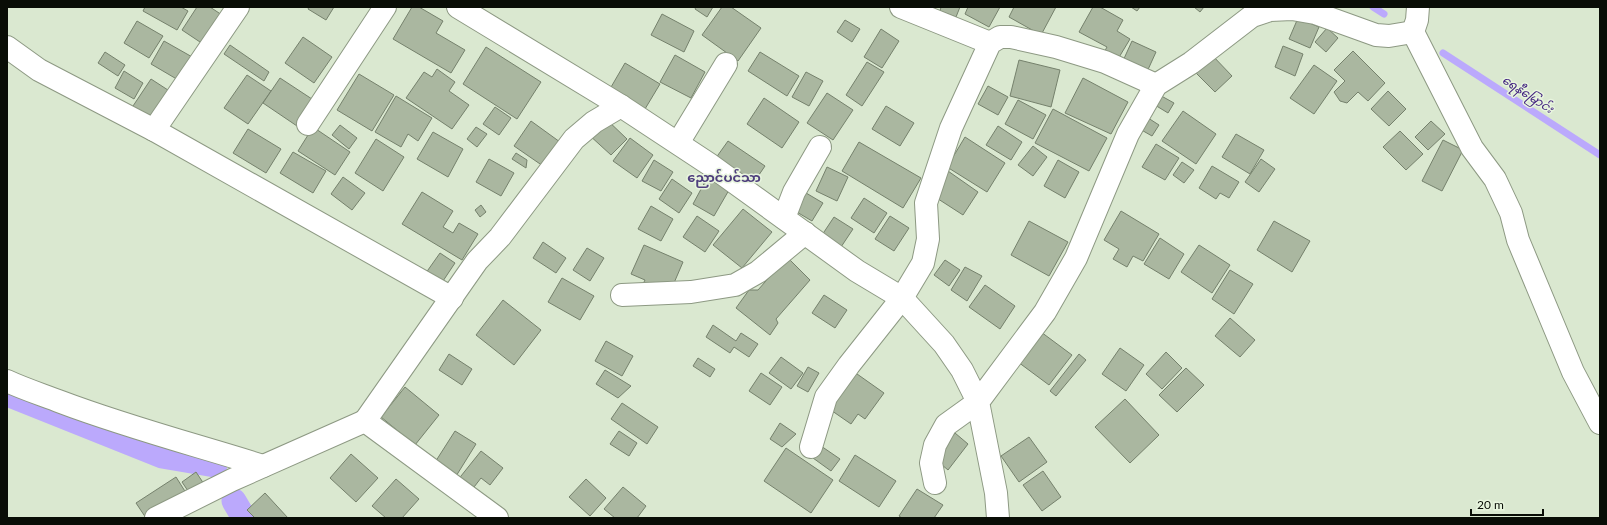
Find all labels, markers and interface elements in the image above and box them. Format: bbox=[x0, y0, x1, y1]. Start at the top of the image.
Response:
water label: ရေနီမြောင်း bbox=[1498, 71, 1558, 119]
district label: ညောင်ပင်သာ bbox=[687, 168, 761, 188]
scale bar bbox=[1471, 491, 1543, 517]
text: 20 m bbox=[1477, 497, 1504, 512]

